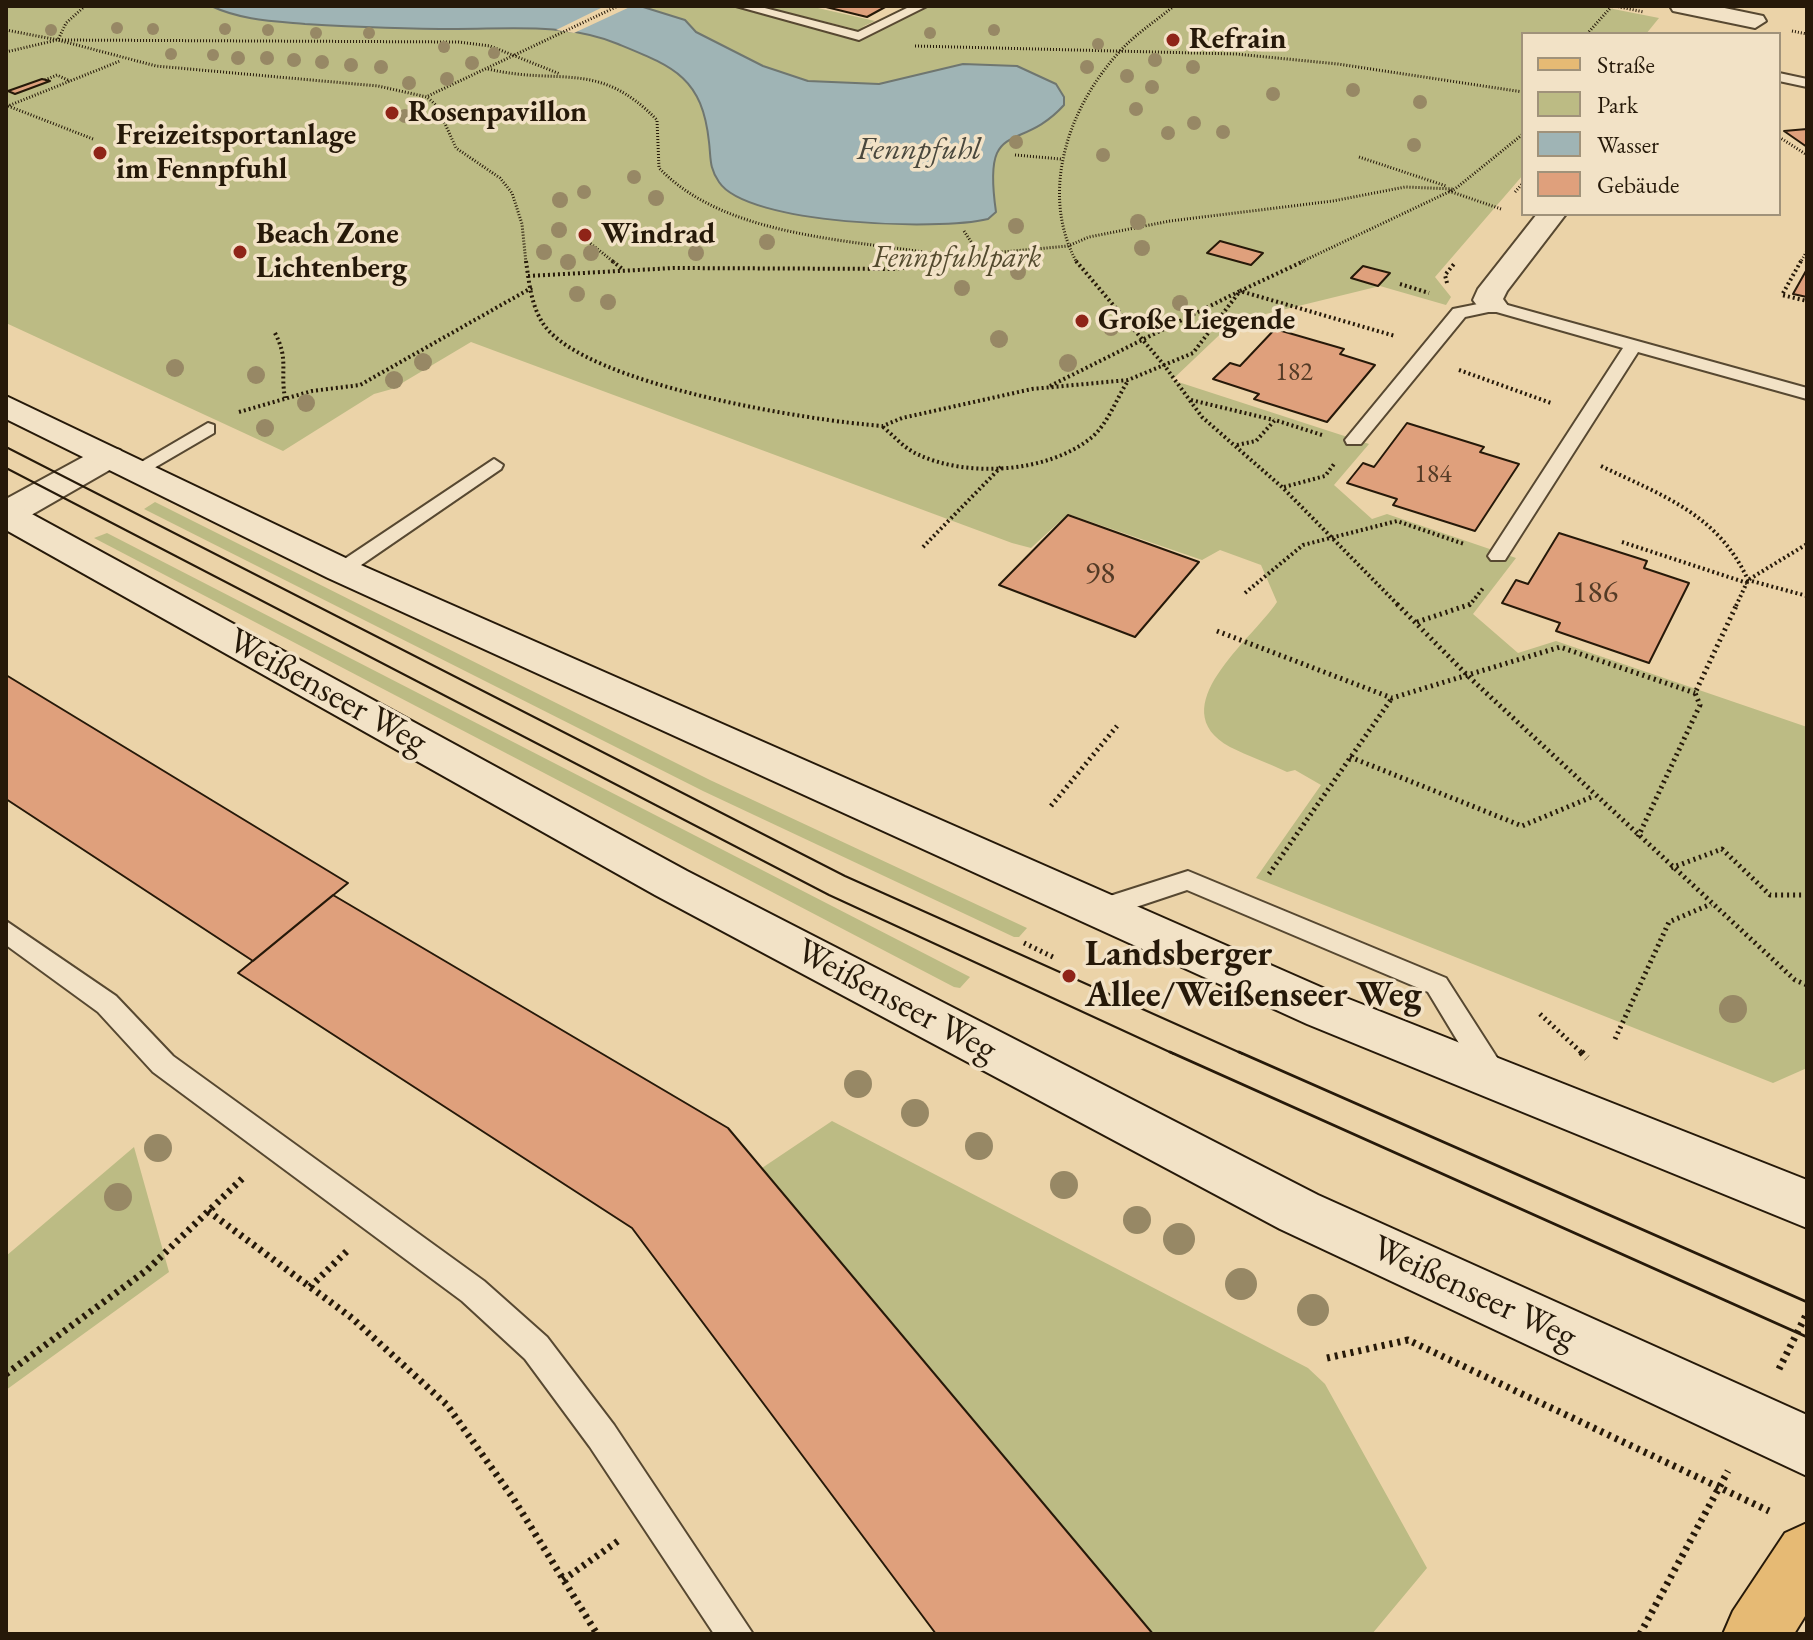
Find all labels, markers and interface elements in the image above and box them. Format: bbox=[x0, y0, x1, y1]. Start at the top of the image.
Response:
place label: Refrain bbox=[1189, 22, 1286, 58]
marker: Refrain bbox=[1164, 31, 1182, 49]
legend bbox=[1521, 32, 1781, 216]
text: Straße bbox=[1597, 49, 1655, 80]
text: Park bbox=[1597, 89, 1638, 120]
place label: Rosenpavillon bbox=[408, 95, 587, 131]
marker: Rosenpavillon bbox=[383, 104, 401, 122]
place label: Freizeitsportanlage im Fennpfuhl bbox=[116, 118, 356, 188]
text: Wasser bbox=[1597, 129, 1659, 160]
water label: Fennpfuhl bbox=[857, 131, 981, 169]
marker: Freizeitsportanlage im Fennpfuhl bbox=[91, 144, 109, 162]
text: Gebäude bbox=[1597, 169, 1679, 200]
place label: Beach Zone Lichtenberg bbox=[256, 217, 407, 288]
place label: Windrad bbox=[601, 217, 715, 253]
marker: Windrad bbox=[576, 226, 594, 244]
park label: Fennpfuhlpark bbox=[873, 241, 1041, 277]
marker: Beach Zone Lichtenberg bbox=[231, 243, 249, 261]
place label: Große Liegende bbox=[1098, 303, 1295, 339]
marker: Große Liegende bbox=[1073, 312, 1091, 330]
house number: 182 bbox=[1275, 357, 1313, 389]
house number: 184 bbox=[1414, 459, 1452, 491]
house number: 98 bbox=[1085, 555, 1115, 593]
house number: 186 bbox=[1572, 574, 1618, 612]
street label: Weißenseer Weg bbox=[220, 620, 434, 764]
street label: Weißenseer Weg bbox=[788, 930, 1004, 1072]
place label: Landsberger Allee/Weißenseer Weg bbox=[1085, 933, 1422, 1018]
marker: Landsberger Allee/Weißenseer Weg bbox=[1060, 967, 1078, 985]
street label: Weißenseer Weg bbox=[1365, 1227, 1583, 1359]

